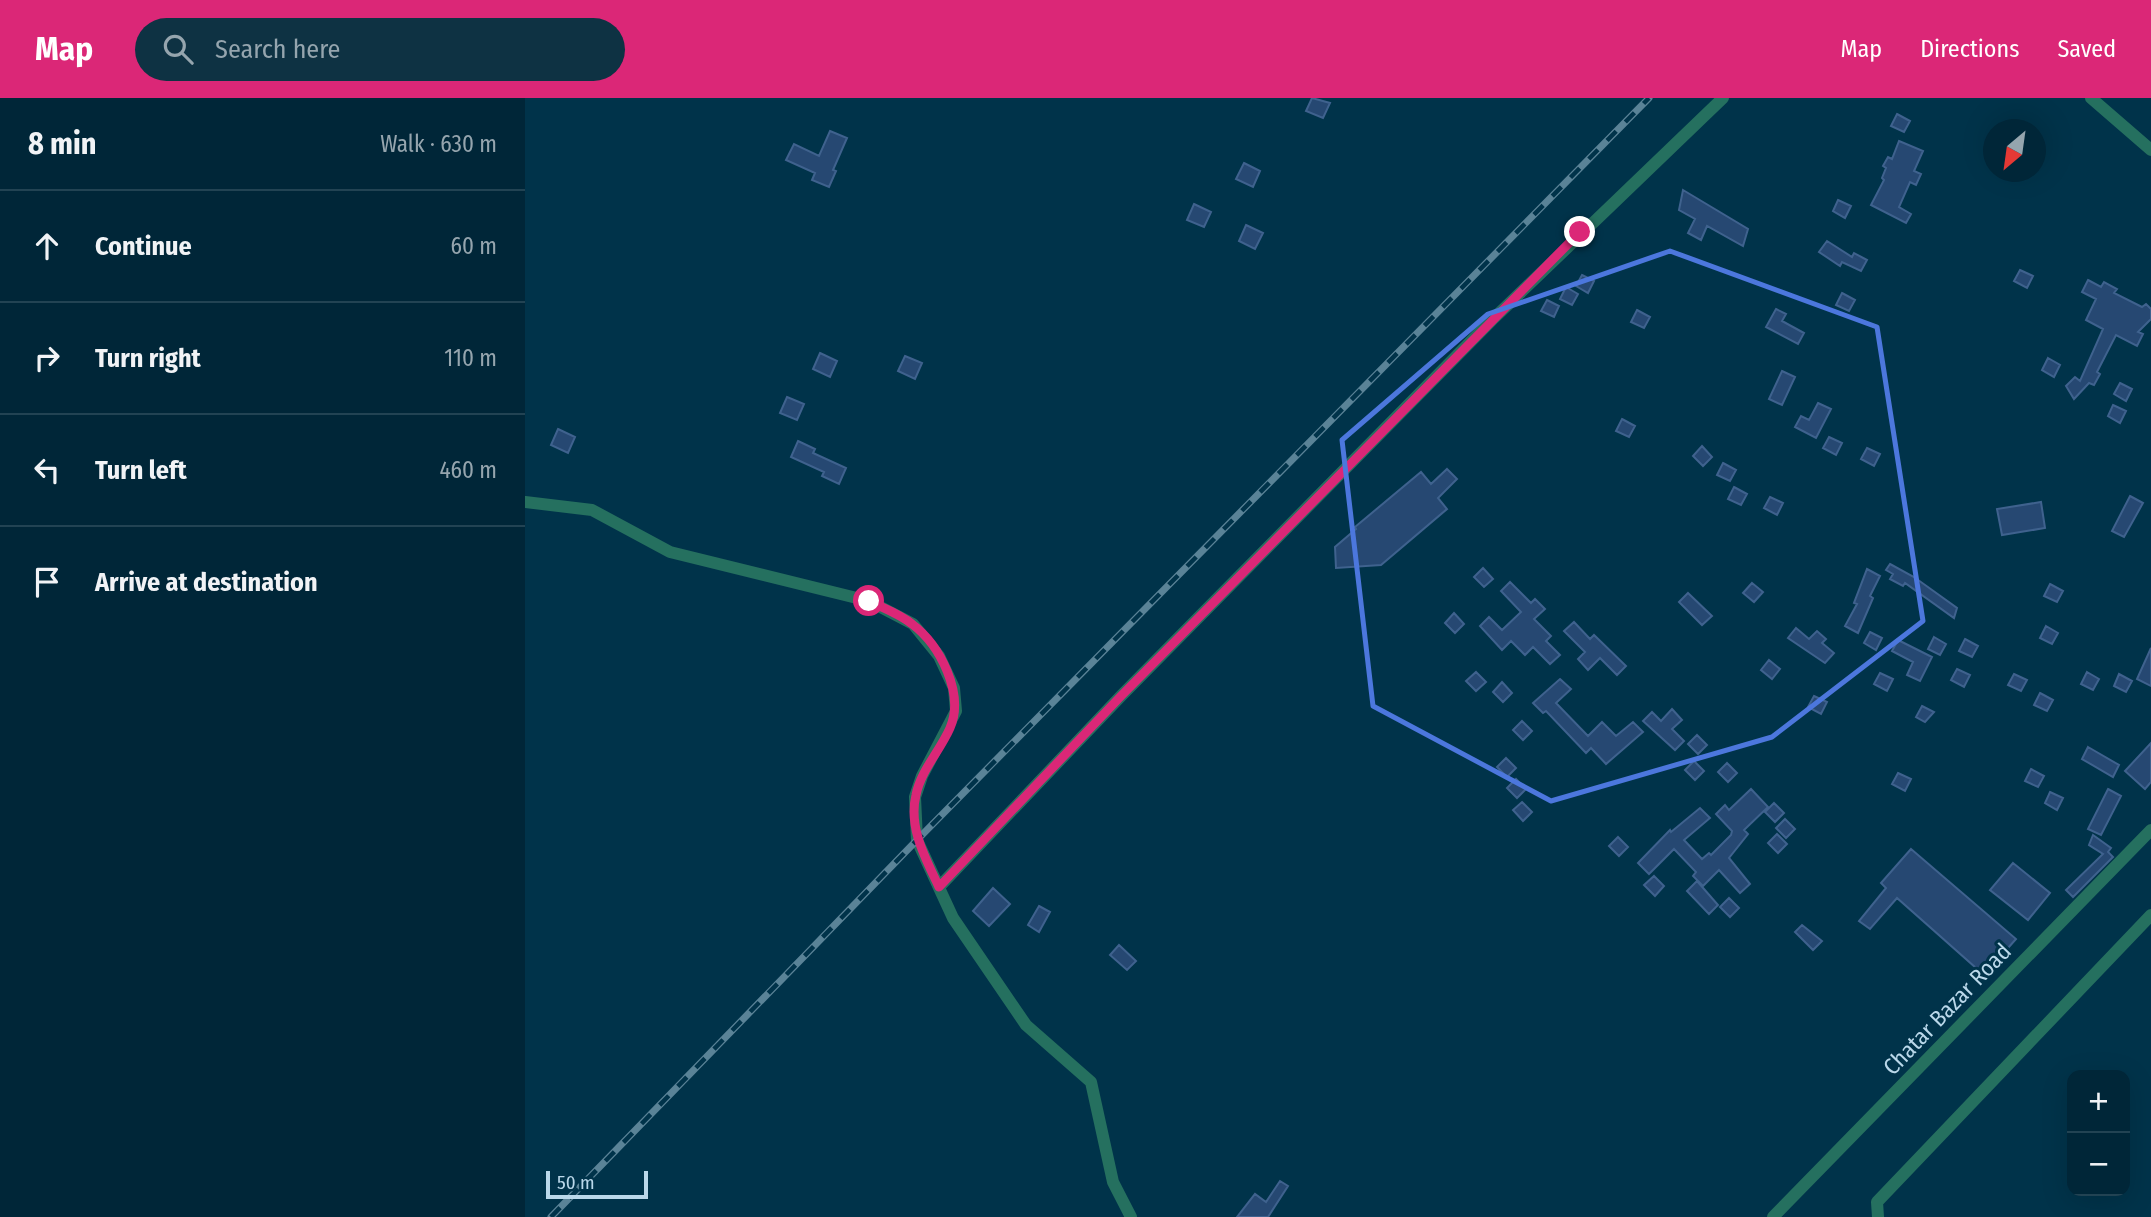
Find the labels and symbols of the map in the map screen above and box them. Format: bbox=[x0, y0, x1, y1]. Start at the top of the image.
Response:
north arrow bbox=[1983, 119, 2046, 182]
route end bbox=[1564, 216, 1595, 247]
route start bbox=[853, 585, 884, 616]
street label: Chatar Bazar Road bbox=[1877, 937, 2017, 1081]
scale bar bbox=[546, 1168, 647, 1200]

